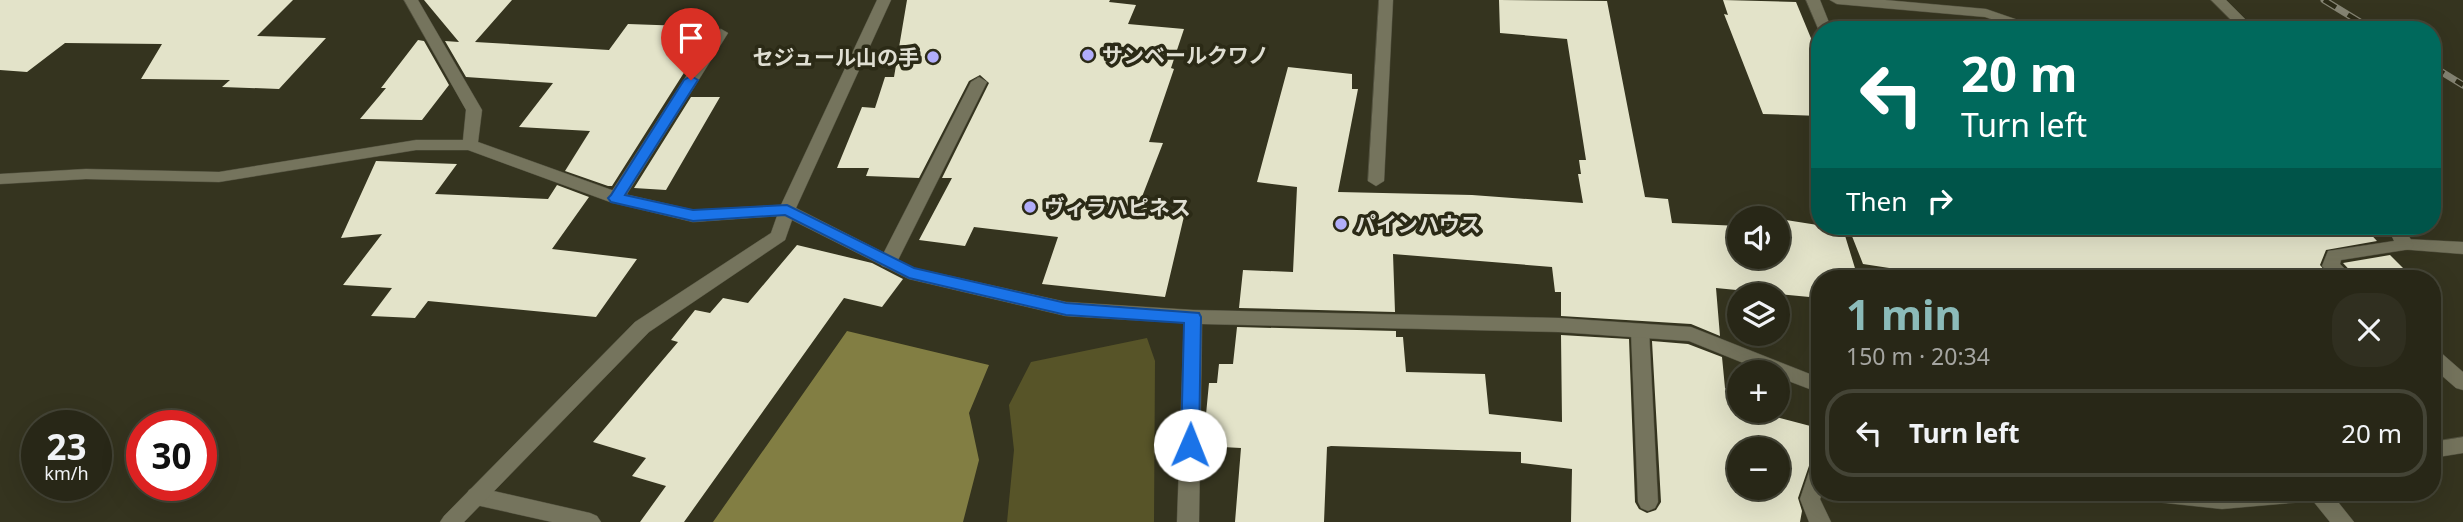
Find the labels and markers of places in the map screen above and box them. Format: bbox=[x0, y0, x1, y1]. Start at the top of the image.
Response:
pin bbox=[661, 8, 721, 80]
place label: サンベールクワノ bbox=[1102, 41, 1269, 69]
place label: セジュール山の手 bbox=[752, 43, 919, 71]
marker: サンベールクワノ bbox=[1080, 47, 1096, 63]
marker: セジュール山の手 bbox=[925, 49, 941, 65]
place label: ヴィラハピネス bbox=[1044, 193, 1191, 221]
marker: ヴィラハピネス bbox=[1022, 199, 1038, 215]
place label: パインハウス bbox=[1355, 210, 1481, 238]
marker: パインハウス bbox=[1333, 216, 1349, 232]

